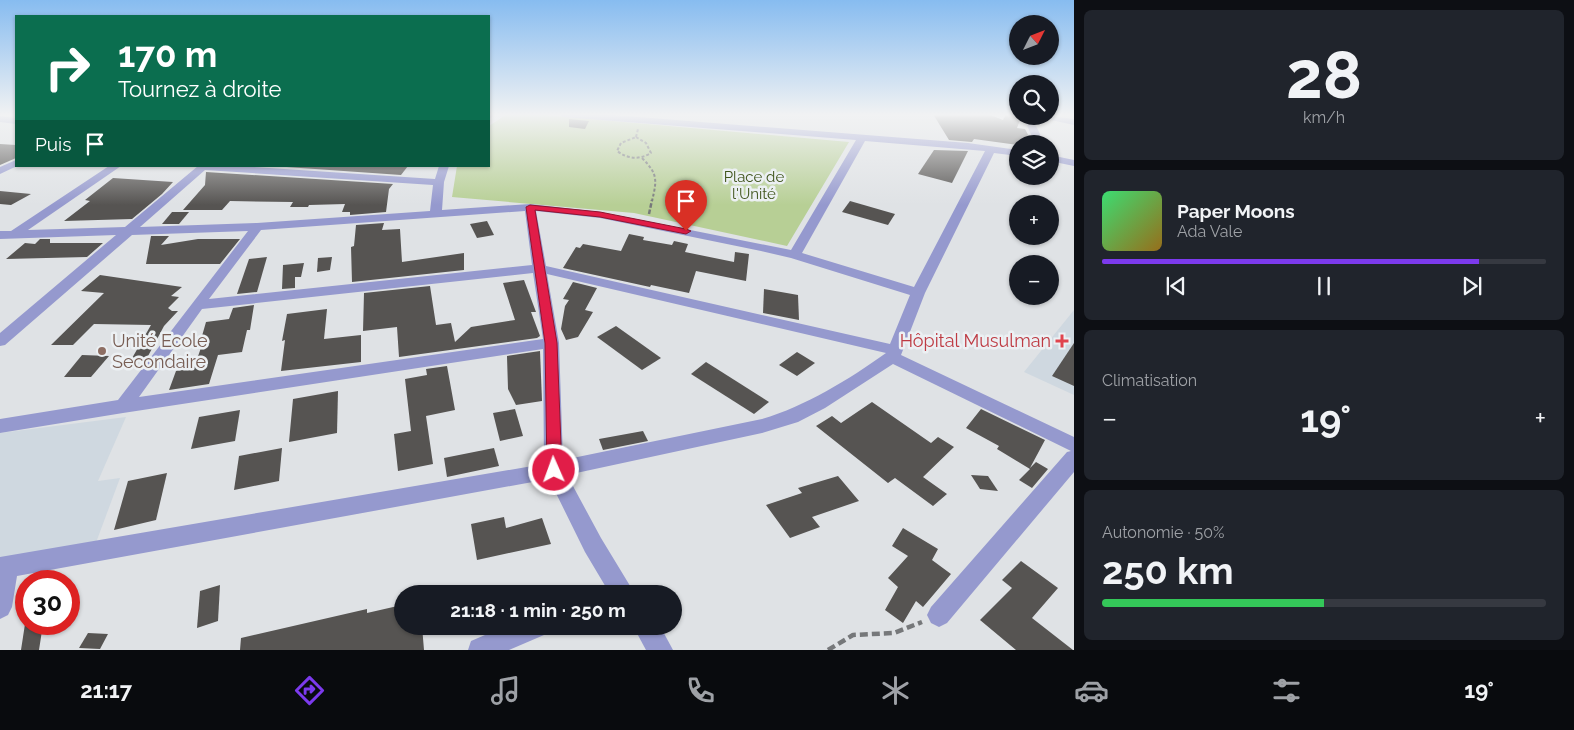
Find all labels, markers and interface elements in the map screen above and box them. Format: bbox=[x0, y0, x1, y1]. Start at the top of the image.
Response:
north arrow bbox=[1009, 15, 1059, 65]
map controls bbox=[1009, 15, 1059, 305]
text: 170 m bbox=[118, 34, 217, 75]
icon: right bbox=[35, 35, 100, 100]
text: 28 bbox=[1286, 37, 1362, 113]
button: search bbox=[1009, 75, 1059, 125]
text: Tournez à droite bbox=[118, 76, 282, 102]
text: km/h bbox=[1303, 108, 1345, 127]
icon: arrive bbox=[81, 130, 109, 158]
text: Puis bbox=[35, 133, 71, 155]
button: layers bbox=[1009, 135, 1059, 185]
park label: Place de l'Unité bbox=[724, 168, 784, 203]
pin bbox=[665, 180, 707, 231]
icon: arrive bbox=[672, 187, 700, 215]
button: + bbox=[1009, 195, 1059, 245]
text: Paper Moons bbox=[1177, 200, 1295, 222]
text: Ada Vale bbox=[1177, 222, 1242, 241]
button: − bbox=[1009, 255, 1059, 305]
icon: previous bbox=[1162, 272, 1190, 300]
icon: pause bbox=[1310, 272, 1338, 300]
icon: next bbox=[1458, 272, 1486, 300]
place label: Unité Ecole Secondaire bbox=[112, 330, 208, 372]
place label: Hôpital Musulman bbox=[900, 330, 1051, 351]
marker: Hôpital Musulman bbox=[1055, 334, 1069, 348]
marker: Unité Ecole Secondaire bbox=[96, 345, 108, 357]
text: Climatisation bbox=[1102, 371, 1197, 390]
text: 19° bbox=[1300, 396, 1351, 441]
text: − bbox=[1102, 402, 1117, 435]
text: + bbox=[1534, 402, 1546, 435]
position arrow bbox=[527, 443, 579, 495]
text: Autonomie · 50% bbox=[1102, 523, 1224, 542]
text: 250 km bbox=[1102, 548, 1234, 593]
speed limit sign: 30 bbox=[15, 570, 80, 635]
text: 21:18 · 1 min · 250 m bbox=[450, 599, 626, 621]
icon: directions bbox=[292, 673, 327, 708]
icon: music bbox=[488, 673, 523, 708]
icon: phone bbox=[683, 673, 718, 708]
icon: climate bbox=[878, 673, 913, 708]
icon: car bbox=[1074, 673, 1109, 708]
icon: filters bbox=[1269, 673, 1304, 708]
text: 21:17 bbox=[80, 677, 132, 703]
text: 19° bbox=[1464, 677, 1494, 703]

